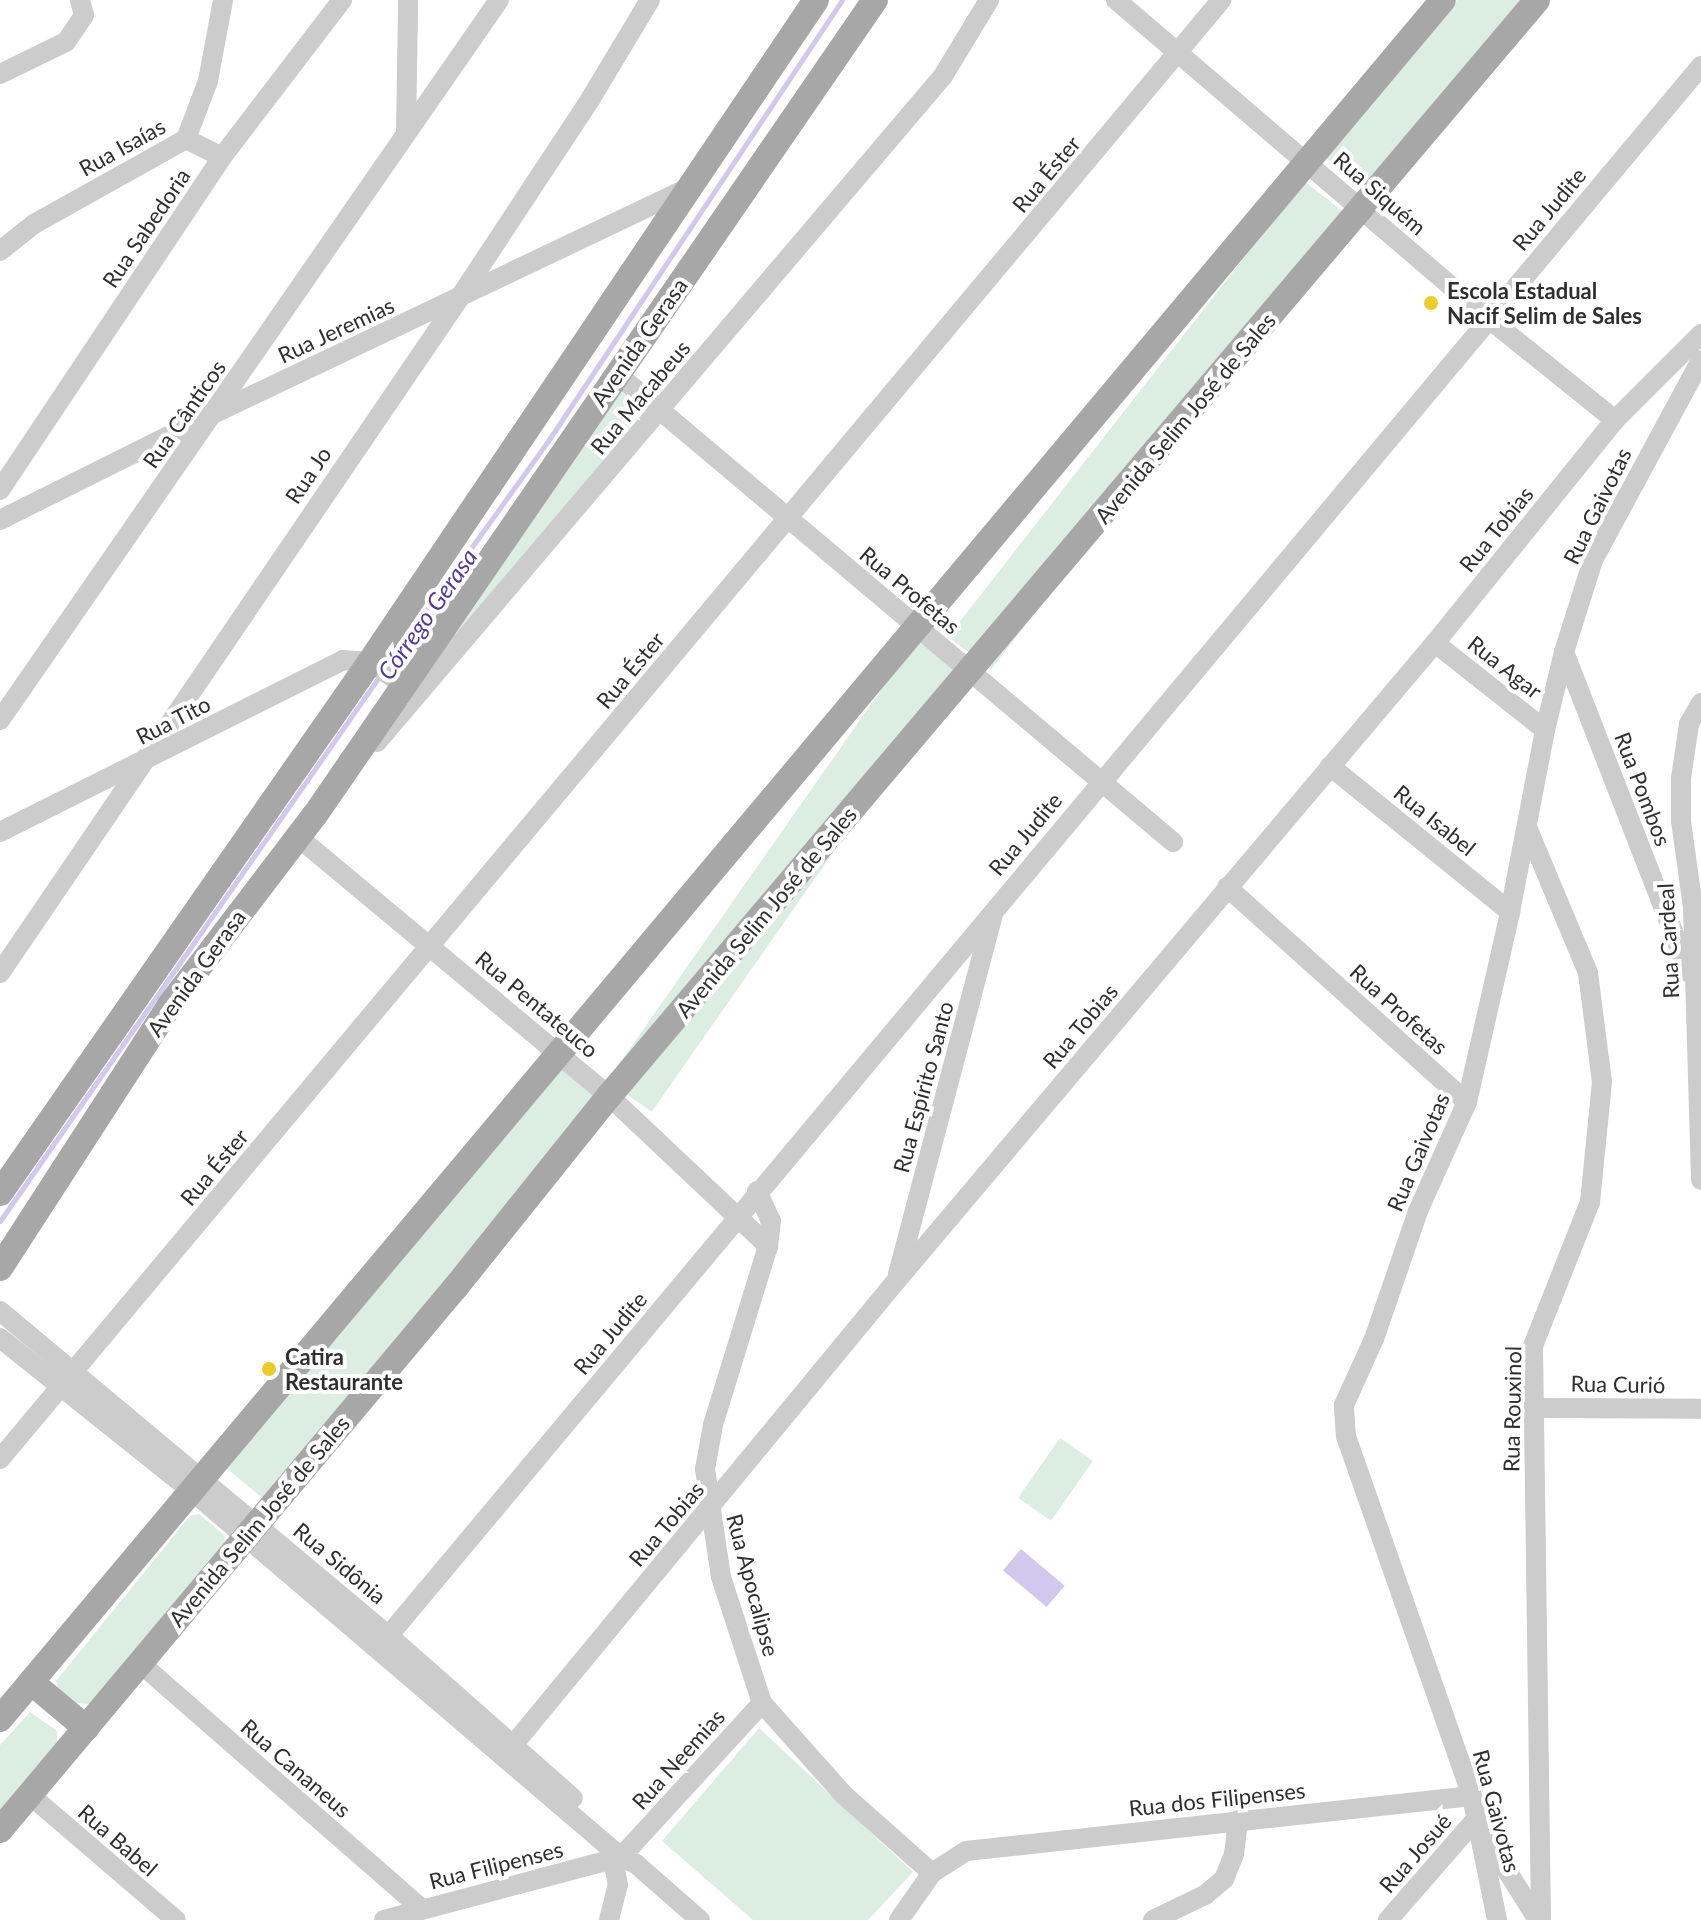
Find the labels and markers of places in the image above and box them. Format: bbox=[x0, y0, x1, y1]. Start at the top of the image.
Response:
place label: Escola Estadual Nacif Selim de Sales bbox=[1447, 277, 1642, 328]
marker: Escola Estadual Nacif Selim de Sales bbox=[1422, 294, 1440, 312]
place label: Catira Restaurante bbox=[285, 1343, 403, 1394]
marker: Catira Restaurante bbox=[260, 1360, 278, 1378]

